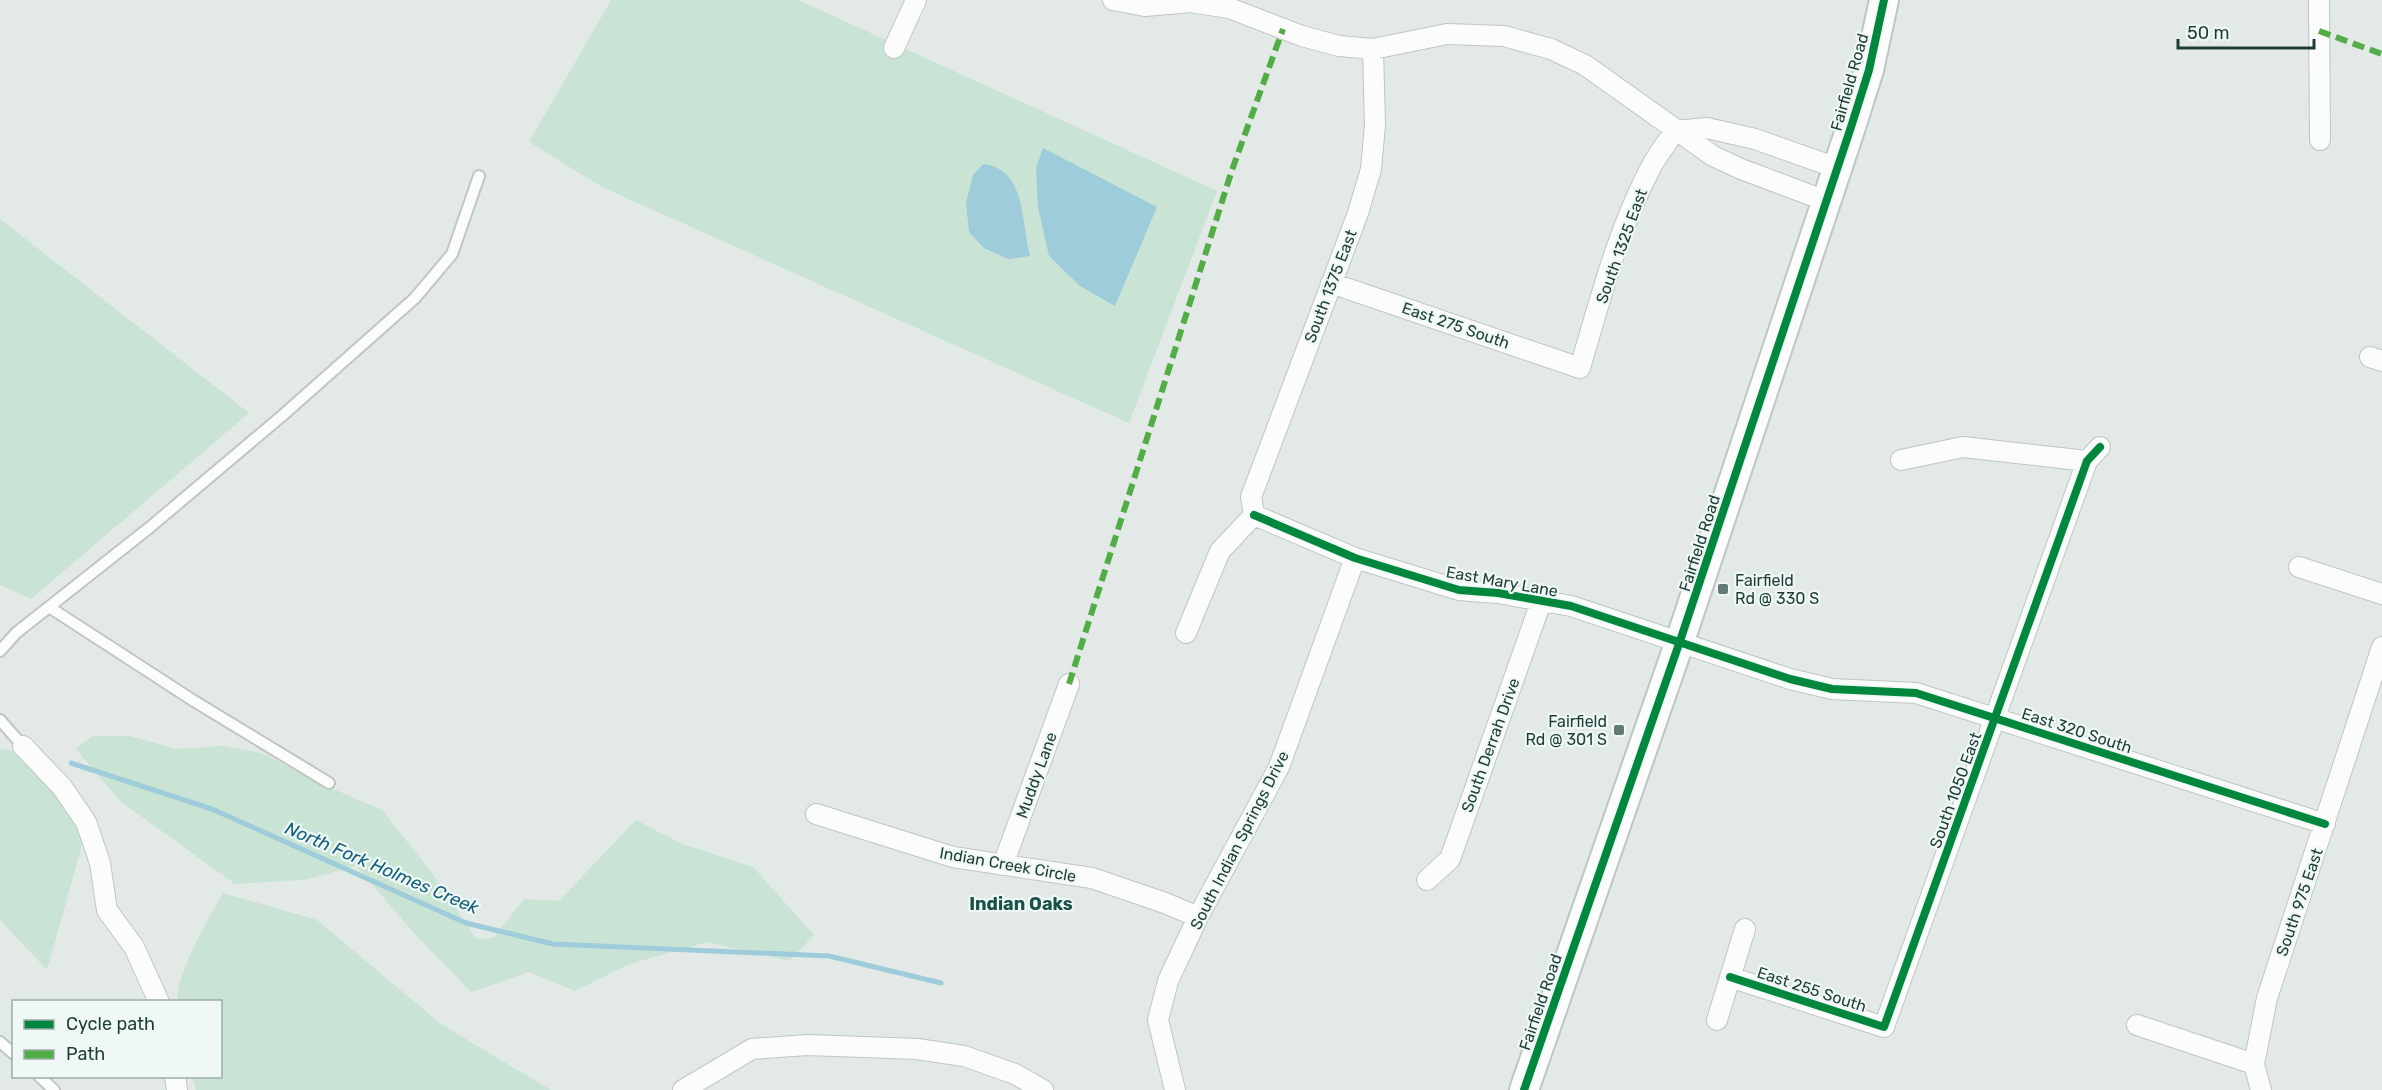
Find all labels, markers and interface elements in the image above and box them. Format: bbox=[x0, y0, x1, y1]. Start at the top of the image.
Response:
scale bar bbox=[2178, 12, 2314, 50]
text: 50 m bbox=[2187, 22, 2230, 44]
street label: Fairfield Road bbox=[1826, 31, 1872, 133]
street label: South 1325 East bbox=[1592, 186, 1651, 306]
street label: South 1375 East bbox=[1300, 227, 1361, 345]
street label: East 275 South bbox=[1399, 298, 1512, 353]
street label: Fairfield Road bbox=[1675, 492, 1724, 594]
street label: East Mary Lane bbox=[1444, 562, 1559, 601]
place label: Fairfield Rd @ 330 S bbox=[1735, 571, 1819, 608]
marker: Fairfield Rd @ 330 S bbox=[1716, 582, 1730, 596]
street label: South Derrah Drive bbox=[1457, 675, 1524, 815]
street label: East 320 South bbox=[2019, 704, 2134, 757]
place label: Fairfield Rd @ 301 S bbox=[1525, 712, 1607, 749]
marker: Fairfield Rd @ 301 S bbox=[1612, 723, 1626, 737]
street label: South 1050 East bbox=[1926, 729, 1985, 851]
street label: Muddy Lane bbox=[1012, 730, 1061, 821]
street label: South Indian Springs Drive bbox=[1186, 748, 1293, 933]
water label: North Fork Holmes Creek bbox=[282, 817, 483, 919]
street label: Indian Creek Circle bbox=[938, 843, 1078, 886]
street label: South 975 East bbox=[2272, 846, 2327, 959]
district label: Indian Oaks bbox=[969, 893, 1073, 915]
street label: Fairfield Road bbox=[1515, 951, 1566, 1053]
street label: East 255 South bbox=[1755, 963, 1869, 1016]
legend bbox=[12, 1000, 222, 1078]
text: Cycle path bbox=[66, 1013, 155, 1035]
text: Path bbox=[66, 1043, 105, 1065]

